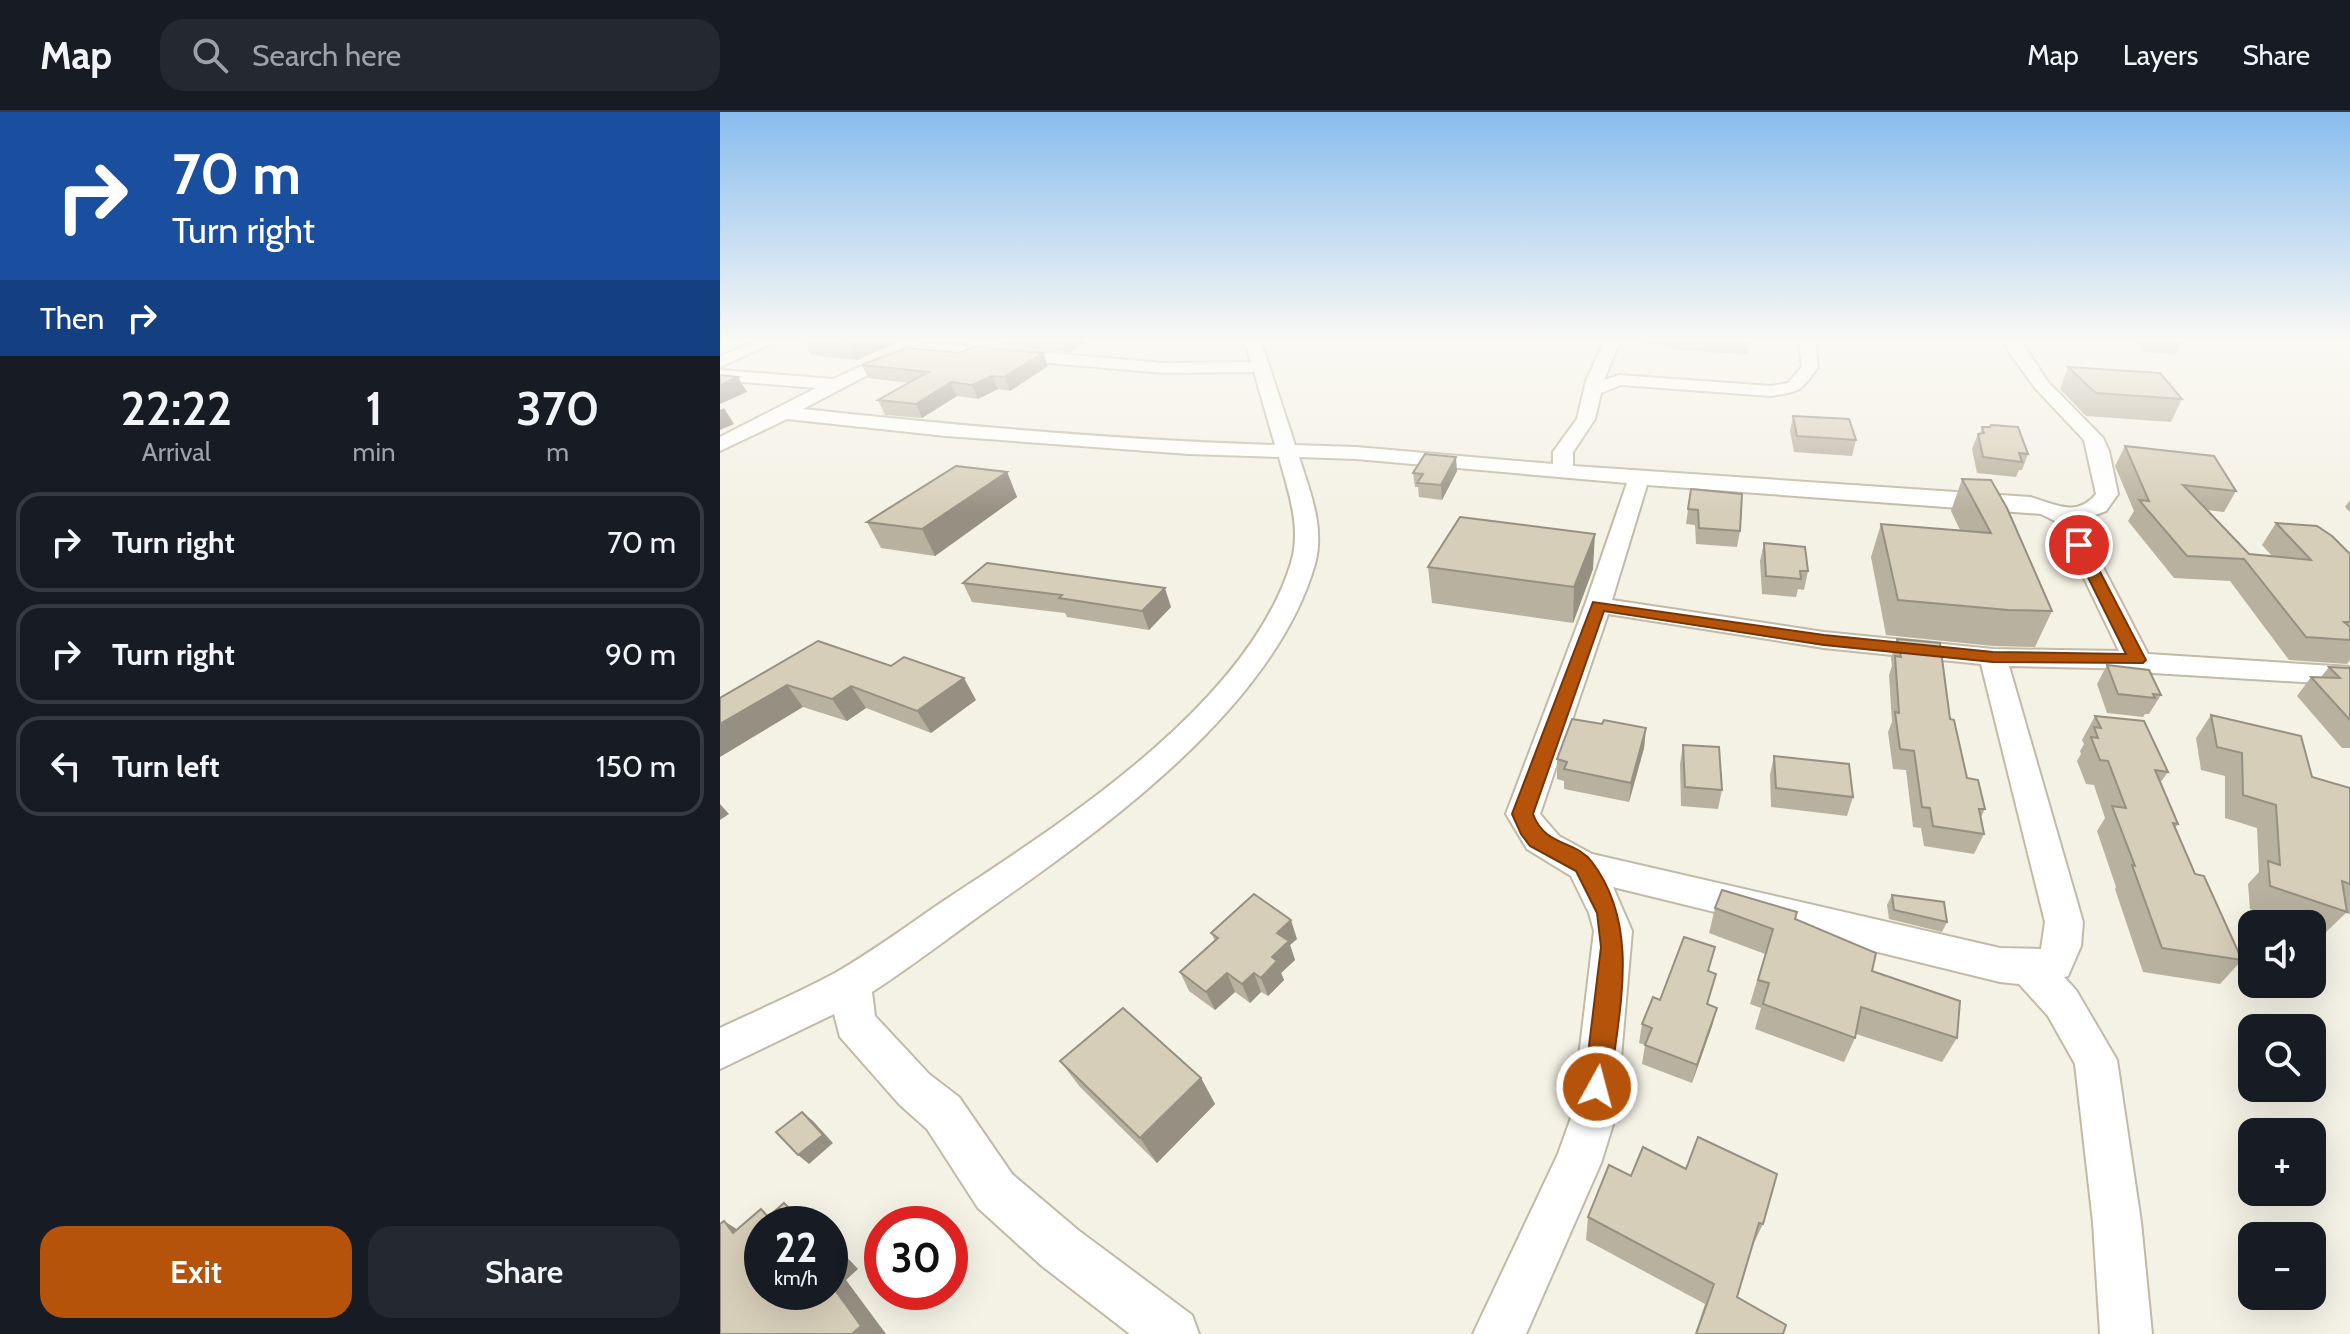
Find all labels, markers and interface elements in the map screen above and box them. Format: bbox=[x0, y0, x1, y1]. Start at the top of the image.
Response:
search box bbox=[160, 19, 720, 91]
text: Map bbox=[40, 32, 112, 79]
icon: search bbox=[188, 33, 232, 77]
text: Search here bbox=[252, 37, 401, 74]
text: Map bbox=[2027, 38, 2079, 72]
text: Layers bbox=[2123, 38, 2198, 72]
text: Share bbox=[2242, 38, 2310, 72]
text: 70 m bbox=[172, 140, 301, 208]
icon: right bbox=[40, 144, 144, 248]
text: Turn right bbox=[172, 208, 315, 252]
icon: right bbox=[120, 296, 164, 340]
text: Then bbox=[40, 300, 104, 337]
text: 22:22 bbox=[120, 379, 232, 437]
text: 1 bbox=[366, 379, 382, 437]
text: 370 bbox=[516, 379, 600, 437]
text: Arrival bbox=[142, 436, 211, 468]
text: min bbox=[353, 436, 395, 468]
text: m bbox=[546, 436, 569, 468]
pin bbox=[2045, 511, 2113, 579]
icon: right bbox=[44, 520, 88, 564]
icon: arrive bbox=[2057, 523, 2101, 567]
text: Turn right bbox=[112, 524, 235, 561]
text: 70 m bbox=[607, 524, 676, 561]
icon: right bbox=[44, 632, 88, 676]
text: Turn right bbox=[112, 636, 235, 673]
text: 90 m bbox=[605, 636, 676, 673]
icon: left bbox=[44, 744, 88, 788]
text: Turn left bbox=[112, 748, 220, 785]
text: 150 m bbox=[596, 748, 676, 785]
map controls bbox=[2238, 910, 2326, 1310]
button: sound bbox=[2238, 910, 2326, 998]
button: search bbox=[2238, 1014, 2326, 1102]
position arrow bbox=[1555, 1045, 1639, 1129]
button: + bbox=[2238, 1118, 2326, 1206]
speed limit sign: 30 bbox=[864, 1206, 968, 1310]
button: − bbox=[2238, 1222, 2326, 1310]
text: 22 bbox=[775, 1223, 817, 1272]
button: Exit bbox=[40, 1226, 352, 1318]
button: Share bbox=[368, 1226, 680, 1318]
text: km/h bbox=[774, 1266, 818, 1290]

